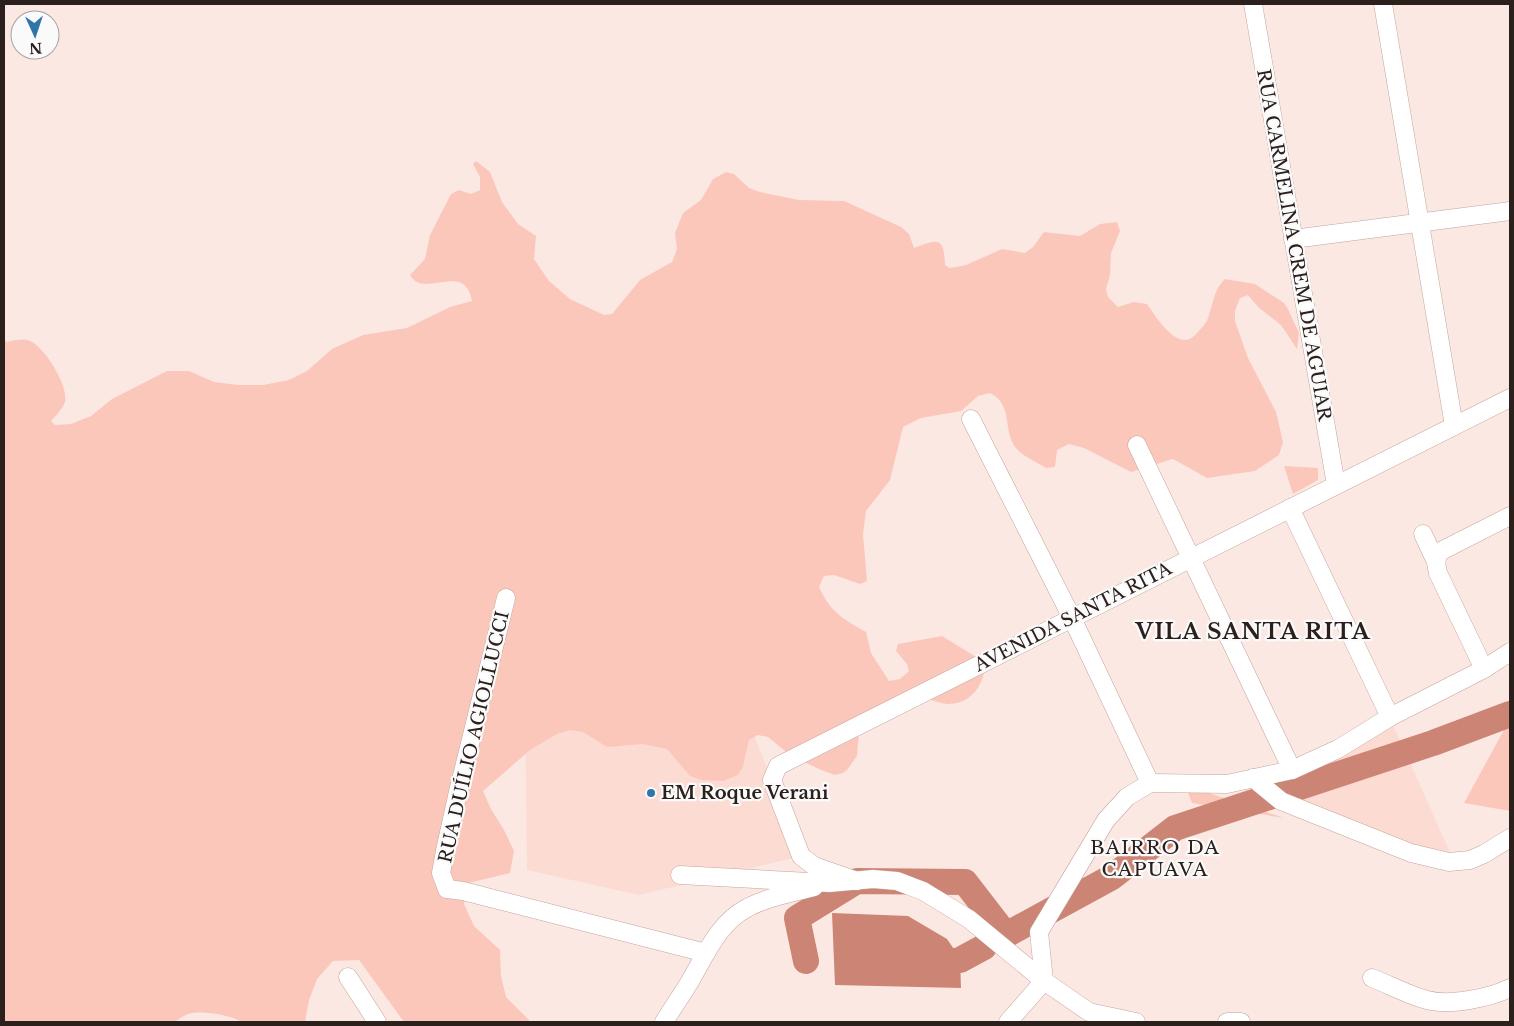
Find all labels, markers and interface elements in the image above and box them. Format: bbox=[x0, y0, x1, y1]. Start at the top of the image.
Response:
north arrow bbox=[10, 10, 60, 60]
text: N bbox=[29, 39, 43, 57]
street label: RUA CARMELINA CREM DE AGUIAR bbox=[1252, 67, 1336, 423]
street label: AVENIDA SANTA RITA bbox=[970, 557, 1176, 677]
street label: RUA DUÍLIO AGIOLLUCCI bbox=[433, 609, 514, 865]
district label: VILA SANTA RITA bbox=[1134, 618, 1371, 645]
place label: EM Roque Verani bbox=[661, 782, 829, 804]
marker: EM Roque Verani bbox=[645, 787, 657, 799]
district label: BAIRRO DA CAPUAVA bbox=[1090, 836, 1220, 881]

